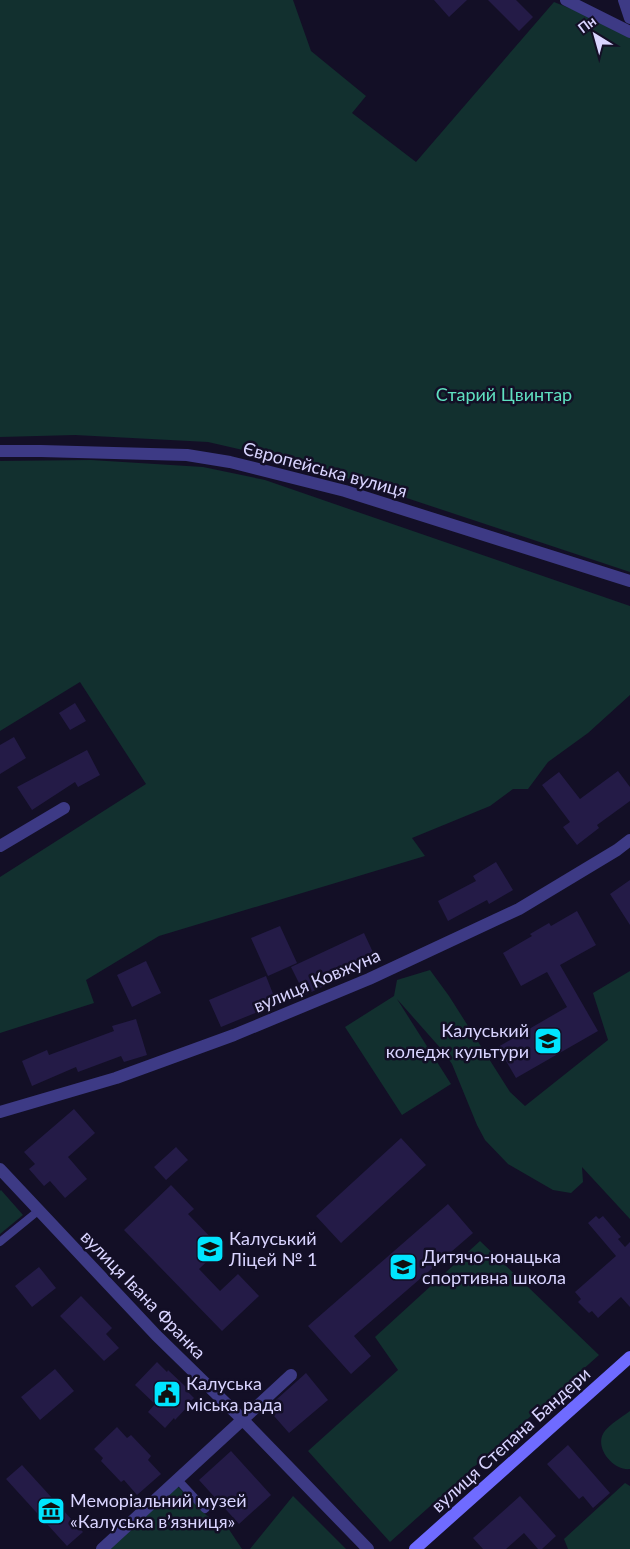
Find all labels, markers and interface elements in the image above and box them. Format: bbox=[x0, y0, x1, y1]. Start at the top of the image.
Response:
north arrow bbox=[570, 10, 620, 60]
text: Пн bbox=[574, 12, 599, 37]
park label: Старий Цвинтар bbox=[436, 383, 572, 405]
street label: Європейська вулиця bbox=[241, 437, 410, 502]
street label: вулиця Ковжуна bbox=[250, 944, 383, 1017]
place label: Калуський коледж культури bbox=[386, 1019, 529, 1062]
school or university icon: Калуський коледж культури bbox=[533, 1026, 563, 1056]
street label: вулиця Івана Франка bbox=[77, 1225, 211, 1363]
place label: Калуський Ліцей № 1 bbox=[228, 1227, 317, 1270]
school or university icon: Калуський Ліцей № 1 bbox=[195, 1234, 225, 1264]
place label: Дитячо-юнацька спортивна школа bbox=[422, 1245, 566, 1288]
school or university icon: Дитячо-юнацька спортивна школа bbox=[388, 1252, 418, 1282]
street label: вулиця Степана Бандери bbox=[426, 1362, 594, 1516]
place label: Калуська міська рада bbox=[186, 1372, 282, 1415]
public building icon: Калуська міська рада bbox=[152, 1379, 182, 1409]
place label: Меморіальний музей «Калуська в’язниця» bbox=[70, 1489, 247, 1532]
museum icon: Меморіальний музей «Калуська в’язниця» bbox=[36, 1496, 66, 1526]

